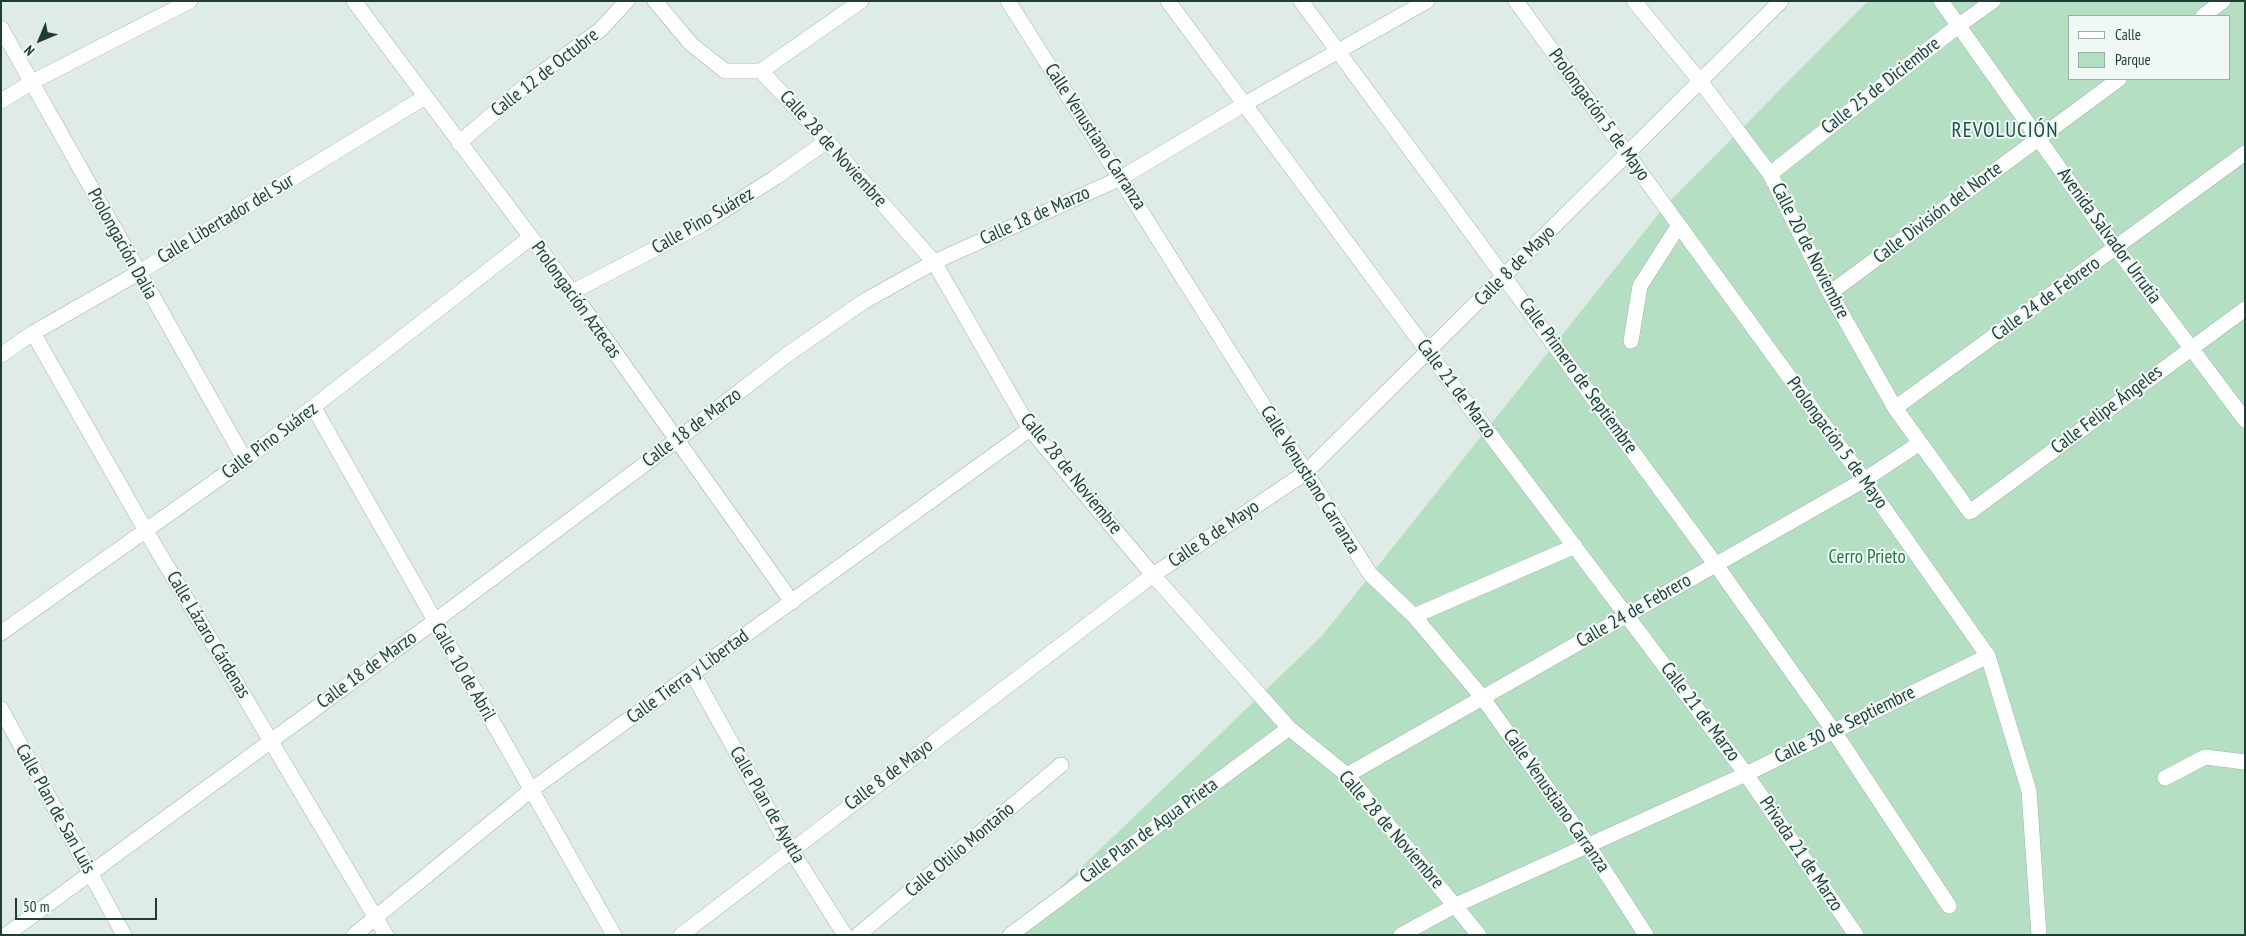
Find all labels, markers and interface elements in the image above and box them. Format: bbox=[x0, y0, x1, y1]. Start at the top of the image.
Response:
north arrow bbox=[15, 15, 65, 65]
legend bbox=[2068, 15, 2231, 80]
street label: Calle 12 de Octubre bbox=[487, 24, 603, 122]
text: Calle bbox=[2115, 25, 2141, 44]
street label: Calle 25 de Diciembre bbox=[1817, 33, 1945, 139]
text: N bbox=[20, 42, 38, 60]
street label: Prolongación 5 de Mayo bbox=[1544, 45, 1654, 185]
text: Parque bbox=[2115, 50, 2151, 69]
street label: Calle Venustiano Carranza bbox=[1039, 60, 1151, 214]
street label: Calle 28 de Noviembre bbox=[775, 86, 891, 212]
district label: REVOLUCIÓN bbox=[1950, 118, 2060, 144]
street label: Calle División del Norte bbox=[1869, 157, 2007, 269]
street label: Avenida Salvador Urrutia bbox=[2052, 164, 2166, 308]
street label: Calle Libertador del Sur bbox=[154, 169, 298, 269]
street label: Calle 20 de Noviembre bbox=[1766, 179, 1854, 323]
street label: Calle 18 de Marzo bbox=[977, 182, 1093, 250]
street label: Calle Pino Suárez bbox=[648, 183, 758, 259]
street label: Prolongación Dalia bbox=[82, 184, 162, 304]
street label: Calle 8 de Mayo bbox=[1470, 221, 1560, 311]
street label: Prolongación Aztecas bbox=[526, 237, 626, 363]
street label: Calle 24 de Febrero bbox=[1987, 252, 2105, 346]
street label: Calle Primero de Septiembre bbox=[1514, 294, 1642, 458]
street label: Calle 21 de Marzo bbox=[1411, 335, 1501, 443]
street label: Calle Felipe Ángeles bbox=[2047, 361, 2167, 459]
street label: Prolongación 5 de Mayo bbox=[1782, 373, 1892, 513]
street label: Calle 18 de Marzo bbox=[638, 383, 746, 473]
street label: Calle Pino Suárez bbox=[218, 398, 322, 484]
street label: Calle Venustiano Carranza bbox=[1255, 402, 1365, 558]
street label: Calle 28 de Noviembre bbox=[1015, 409, 1127, 539]
street label: Calle 8 de Mayo bbox=[1164, 495, 1264, 573]
park label: Cerro Prieto bbox=[1828, 547, 1906, 569]
street label: Calle Lázaro Cárdenas bbox=[161, 567, 255, 703]
street label: Calle 24 de Febrero bbox=[1573, 569, 1695, 653]
street label: Calle 10 de Abril bbox=[426, 619, 500, 725]
street label: Calle Tierra y Libertad bbox=[623, 625, 753, 729]
street label: Calle 18 de Marzo bbox=[313, 626, 421, 714]
street label: Calle 21 de Marzo bbox=[1655, 658, 1745, 766]
street label: Calle 30 de Septiembre bbox=[1771, 681, 1919, 769]
street label: Calle Venustiano Carranza bbox=[1498, 725, 1614, 877]
street label: Calle 8 de Mayo bbox=[840, 734, 938, 816]
street label: Calle Plan de San Luis bbox=[10, 740, 100, 878]
street label: Calle Plan de Ayutla bbox=[724, 743, 810, 867]
street label: Calle 28 de Noviembre bbox=[1333, 766, 1449, 894]
street label: Calle Plan de Agua Prieta bbox=[1076, 773, 1222, 889]
street label: Privada 21 de Marzo bbox=[1754, 792, 1848, 916]
street label: Calle Otilio Montaño bbox=[901, 798, 1019, 902]
scale bar bbox=[18, 888, 160, 920]
text: 50 m bbox=[23, 897, 49, 916]

